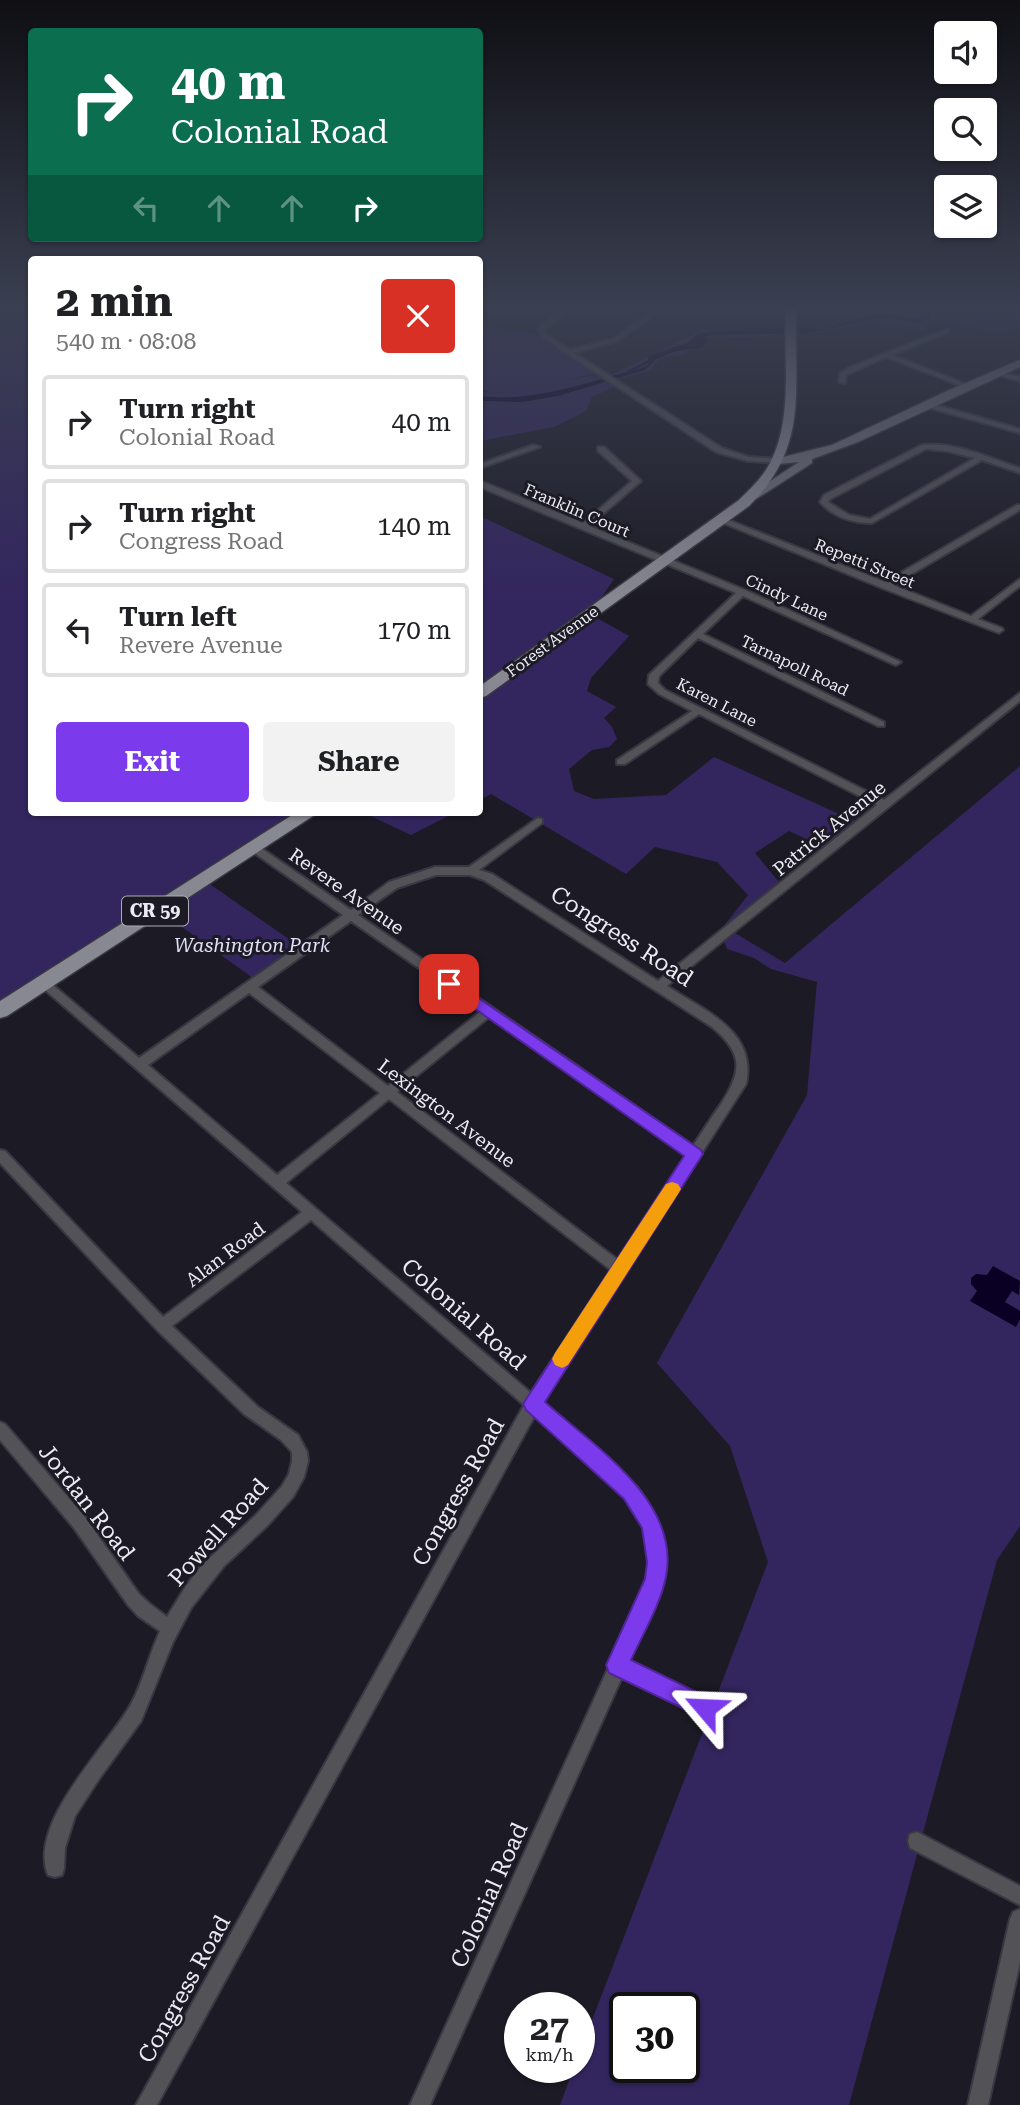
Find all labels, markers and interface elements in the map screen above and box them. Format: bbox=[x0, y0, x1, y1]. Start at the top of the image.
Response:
map controls bbox=[934, 21, 997, 238]
button: sound bbox=[934, 21, 997, 84]
text: 40 m bbox=[171, 54, 286, 111]
icon: right bbox=[56, 56, 147, 147]
button: search bbox=[934, 98, 997, 161]
text: Colonial Road bbox=[171, 113, 388, 151]
button: layers bbox=[934, 175, 997, 238]
icon: left bbox=[127, 189, 165, 227]
icon: ahead bbox=[200, 189, 238, 227]
icon: ahead bbox=[273, 189, 311, 227]
icon: right bbox=[346, 189, 384, 227]
text: 2 min bbox=[56, 277, 173, 326]
button: close bbox=[381, 279, 455, 353]
text: 540 m · 08:08 bbox=[56, 328, 196, 355]
text: Turn right bbox=[119, 394, 255, 424]
icon: right bbox=[60, 403, 98, 441]
text: 40 m bbox=[392, 407, 451, 437]
text: Colonial Road bbox=[119, 424, 275, 451]
street label: Franklin Court bbox=[521, 480, 633, 541]
text: Turn right bbox=[119, 498, 255, 528]
icon: right bbox=[60, 507, 98, 545]
text: 140 m bbox=[377, 511, 451, 541]
text: Congress Road bbox=[119, 528, 284, 555]
street label: Repetti Street bbox=[812, 535, 918, 592]
street label: Cindy Lane bbox=[743, 570, 831, 625]
text: Turn left bbox=[119, 602, 237, 632]
street label: Forest Avenue bbox=[503, 602, 602, 681]
icon: left bbox=[60, 611, 98, 649]
text: 170 m bbox=[377, 615, 451, 645]
street label: Tarnapoll Road bbox=[738, 631, 852, 700]
text: Revere Avenue bbox=[119, 632, 283, 659]
street label: Karen Lane bbox=[673, 674, 760, 731]
button: Exit bbox=[56, 722, 249, 802]
button: Share bbox=[263, 722, 455, 802]
street label: Patrick Avenue bbox=[768, 776, 890, 881]
street label: Revere Avenue bbox=[285, 843, 409, 940]
street label: Congress Road bbox=[545, 880, 698, 993]
road number: CR 59 bbox=[122, 896, 188, 926]
park label: Washington Park bbox=[174, 934, 331, 957]
pin bbox=[419, 954, 479, 1014]
icon: arrive bbox=[430, 965, 468, 1003]
street label: Lexington Avenue bbox=[373, 1054, 520, 1173]
street label: Alan Road bbox=[181, 1217, 270, 1292]
street label: Colonial Road bbox=[396, 1253, 532, 1376]
street label: Congress Road bbox=[407, 1414, 510, 1571]
street label: Jordan Road bbox=[33, 1439, 141, 1566]
street label: Powell Road bbox=[163, 1473, 274, 1592]
position arrow bbox=[668, 1671, 742, 1745]
street label: Colonial Road bbox=[445, 1818, 534, 1972]
street label: Congress Road bbox=[133, 1911, 236, 2068]
speed limit sign: 30 bbox=[609, 1992, 700, 2083]
text: 27 bbox=[530, 2008, 569, 2049]
text: km/h bbox=[525, 2044, 574, 2065]

